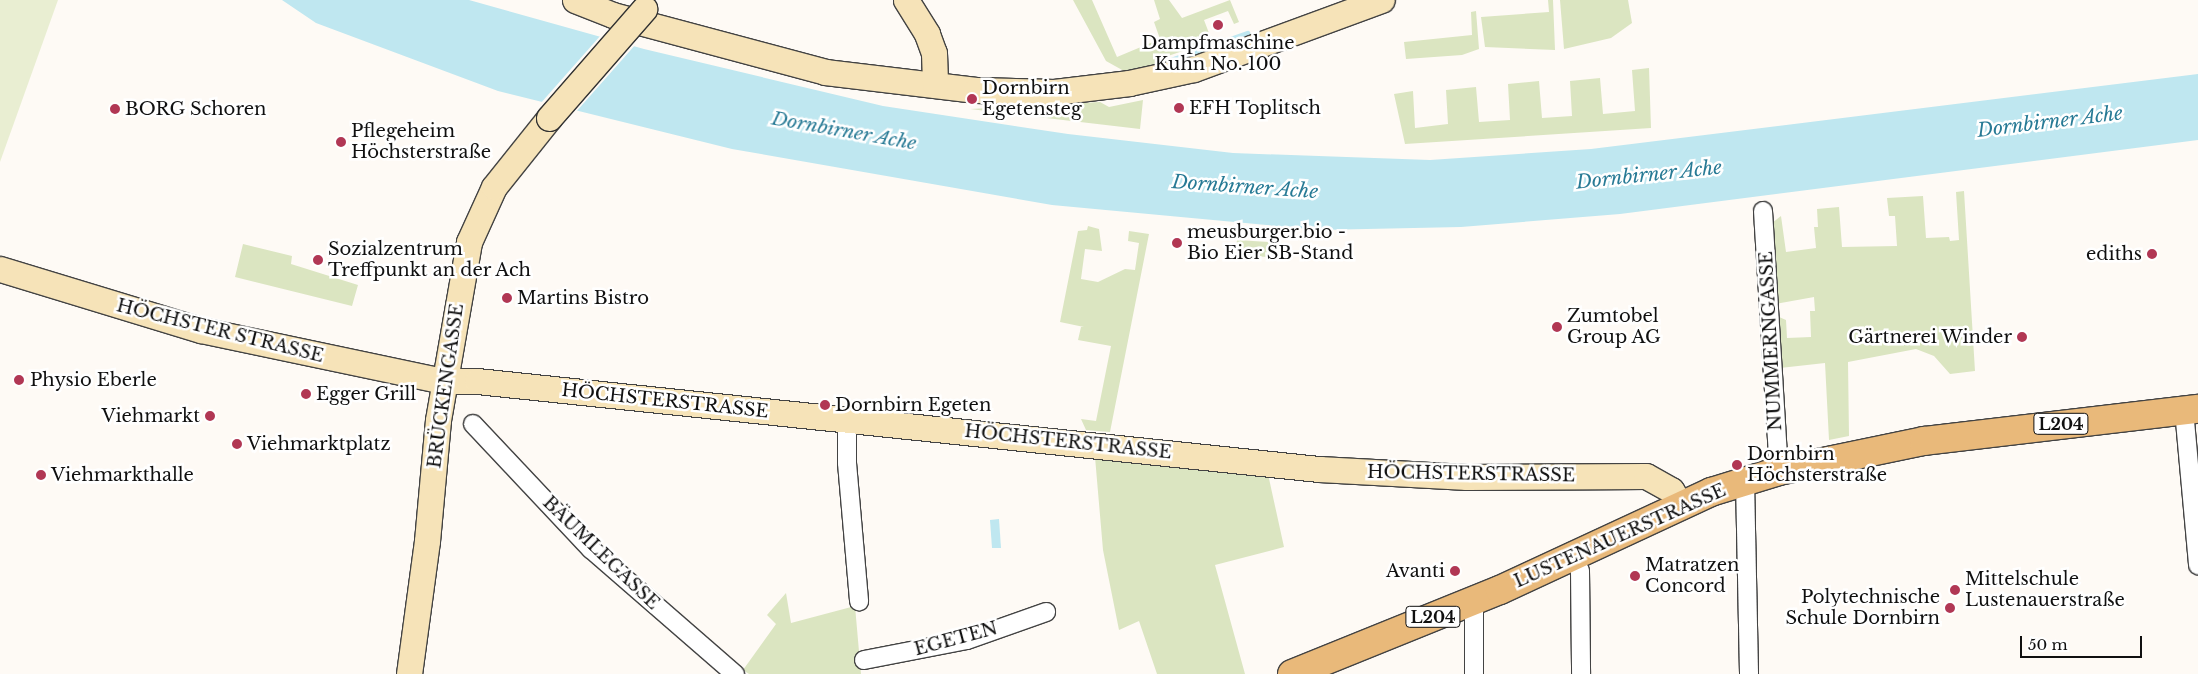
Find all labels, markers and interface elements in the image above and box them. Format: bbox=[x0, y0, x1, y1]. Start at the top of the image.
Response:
marker: Dampfmaschine Kuhn No. 100 bbox=[1212, 19, 1224, 31]
place label: Dampfmaschine Kuhn No. 100 bbox=[1141, 33, 1295, 76]
place label: Dornbirn Egetensteg bbox=[982, 78, 1082, 120]
marker: Dornbirn Egetensteg bbox=[966, 93, 978, 105]
place label: EFH Toplitsch bbox=[1189, 97, 1321, 119]
place label: BORG Schoren bbox=[125, 98, 267, 120]
marker: EFH Toplitsch bbox=[1173, 102, 1185, 114]
water label: Dornbirner Ache bbox=[1975, 102, 2125, 142]
marker: BORG Schoren bbox=[109, 103, 121, 115]
water label: Dornbirner Ache bbox=[769, 107, 919, 155]
place label: Pflegeheim Höchsterstraße bbox=[351, 121, 491, 163]
marker: Pflegeheim Höchsterstraße bbox=[335, 136, 347, 148]
water label: Dornbirner Ache bbox=[1574, 156, 1724, 194]
water label: Dornbirner Ache bbox=[1171, 170, 1319, 204]
place label: meusburger.bio - Bio Eier SB-Stand bbox=[1187, 222, 1354, 264]
marker: meusburger.bio - Bio Eier SB-Stand bbox=[1171, 237, 1183, 249]
place label: Sozialzentrum Treffpunkt an der Ach bbox=[328, 239, 532, 282]
place label: ediths bbox=[2086, 243, 2142, 265]
marker: ediths bbox=[2146, 248, 2158, 260]
street label: NUMMERNGASSE bbox=[1756, 251, 1786, 431]
marker: Sozialzentrum Treffpunkt an der Ach bbox=[312, 254, 324, 266]
place label: Martins Bistro bbox=[517, 287, 649, 309]
marker: Martins Bistro bbox=[501, 292, 513, 304]
street label: HÖCHSTER STRASSE bbox=[114, 295, 326, 367]
street label: BRÜCKENGASSE bbox=[424, 302, 468, 470]
place label: Zumtobel Group AG bbox=[1567, 306, 1661, 348]
marker: Zumtobel Group AG bbox=[1551, 321, 1563, 333]
place label: Gärtnerei Winder bbox=[1848, 326, 2012, 348]
marker: Gärtnerei Winder bbox=[2016, 331, 2028, 343]
place label: Physio Eberle bbox=[30, 369, 157, 391]
marker: Physio Eberle bbox=[12, 373, 26, 387]
street label: HÖCHSTERSTRASSE bbox=[560, 379, 770, 423]
place label: Egger Grill bbox=[316, 383, 417, 405]
marker: Egger Grill bbox=[300, 388, 312, 400]
place label: Dornbirn Egeten bbox=[835, 394, 991, 416]
marker: Dornbirn Egeten bbox=[819, 399, 831, 411]
place label: Viehmarkt bbox=[101, 405, 200, 427]
marker: Viehmarkt bbox=[204, 410, 216, 422]
road number: L204 bbox=[2032, 410, 2090, 438]
street label: HÖCHSTERSTRASSE bbox=[963, 420, 1173, 464]
place label: Viehmarktplatz bbox=[247, 433, 390, 455]
marker: Viehmarktplatz bbox=[231, 438, 243, 450]
place label: Dornbirn Höchsterstraße bbox=[1747, 444, 1887, 486]
marker: Dornbirn Höchsterstraße bbox=[1731, 459, 1743, 471]
street label: HÖCHSTERSTRASSE bbox=[1367, 461, 1575, 487]
place label: Viehmarkthalle bbox=[51, 464, 194, 486]
marker: Viehmarkthalle bbox=[35, 469, 47, 481]
street label: LUSTENAUERSTRASSE bbox=[1511, 479, 1729, 593]
street label: BÄUMLEGASSE bbox=[538, 492, 664, 614]
place label: Matratzen Concord bbox=[1645, 555, 1739, 598]
place label: Avanti bbox=[1386, 560, 1445, 582]
marker: Avanti bbox=[1449, 565, 1461, 577]
place label: Mittelschule Lustenauerstraße bbox=[1965, 569, 2125, 612]
marker: Matratzen Concord bbox=[1629, 570, 1641, 582]
marker: Mittelschule Lustenauerstraße bbox=[1949, 584, 1961, 596]
place label: Polytechnische Schule Dornbirn bbox=[1785, 587, 1940, 630]
marker: Polytechnische Schule Dornbirn bbox=[1944, 602, 1956, 614]
road number: L204 bbox=[1404, 604, 1462, 630]
street label: EGETEN bbox=[912, 617, 1000, 661]
scale bar bbox=[2023, 626, 2146, 658]
text: 50 m bbox=[2028, 635, 2068, 654]

